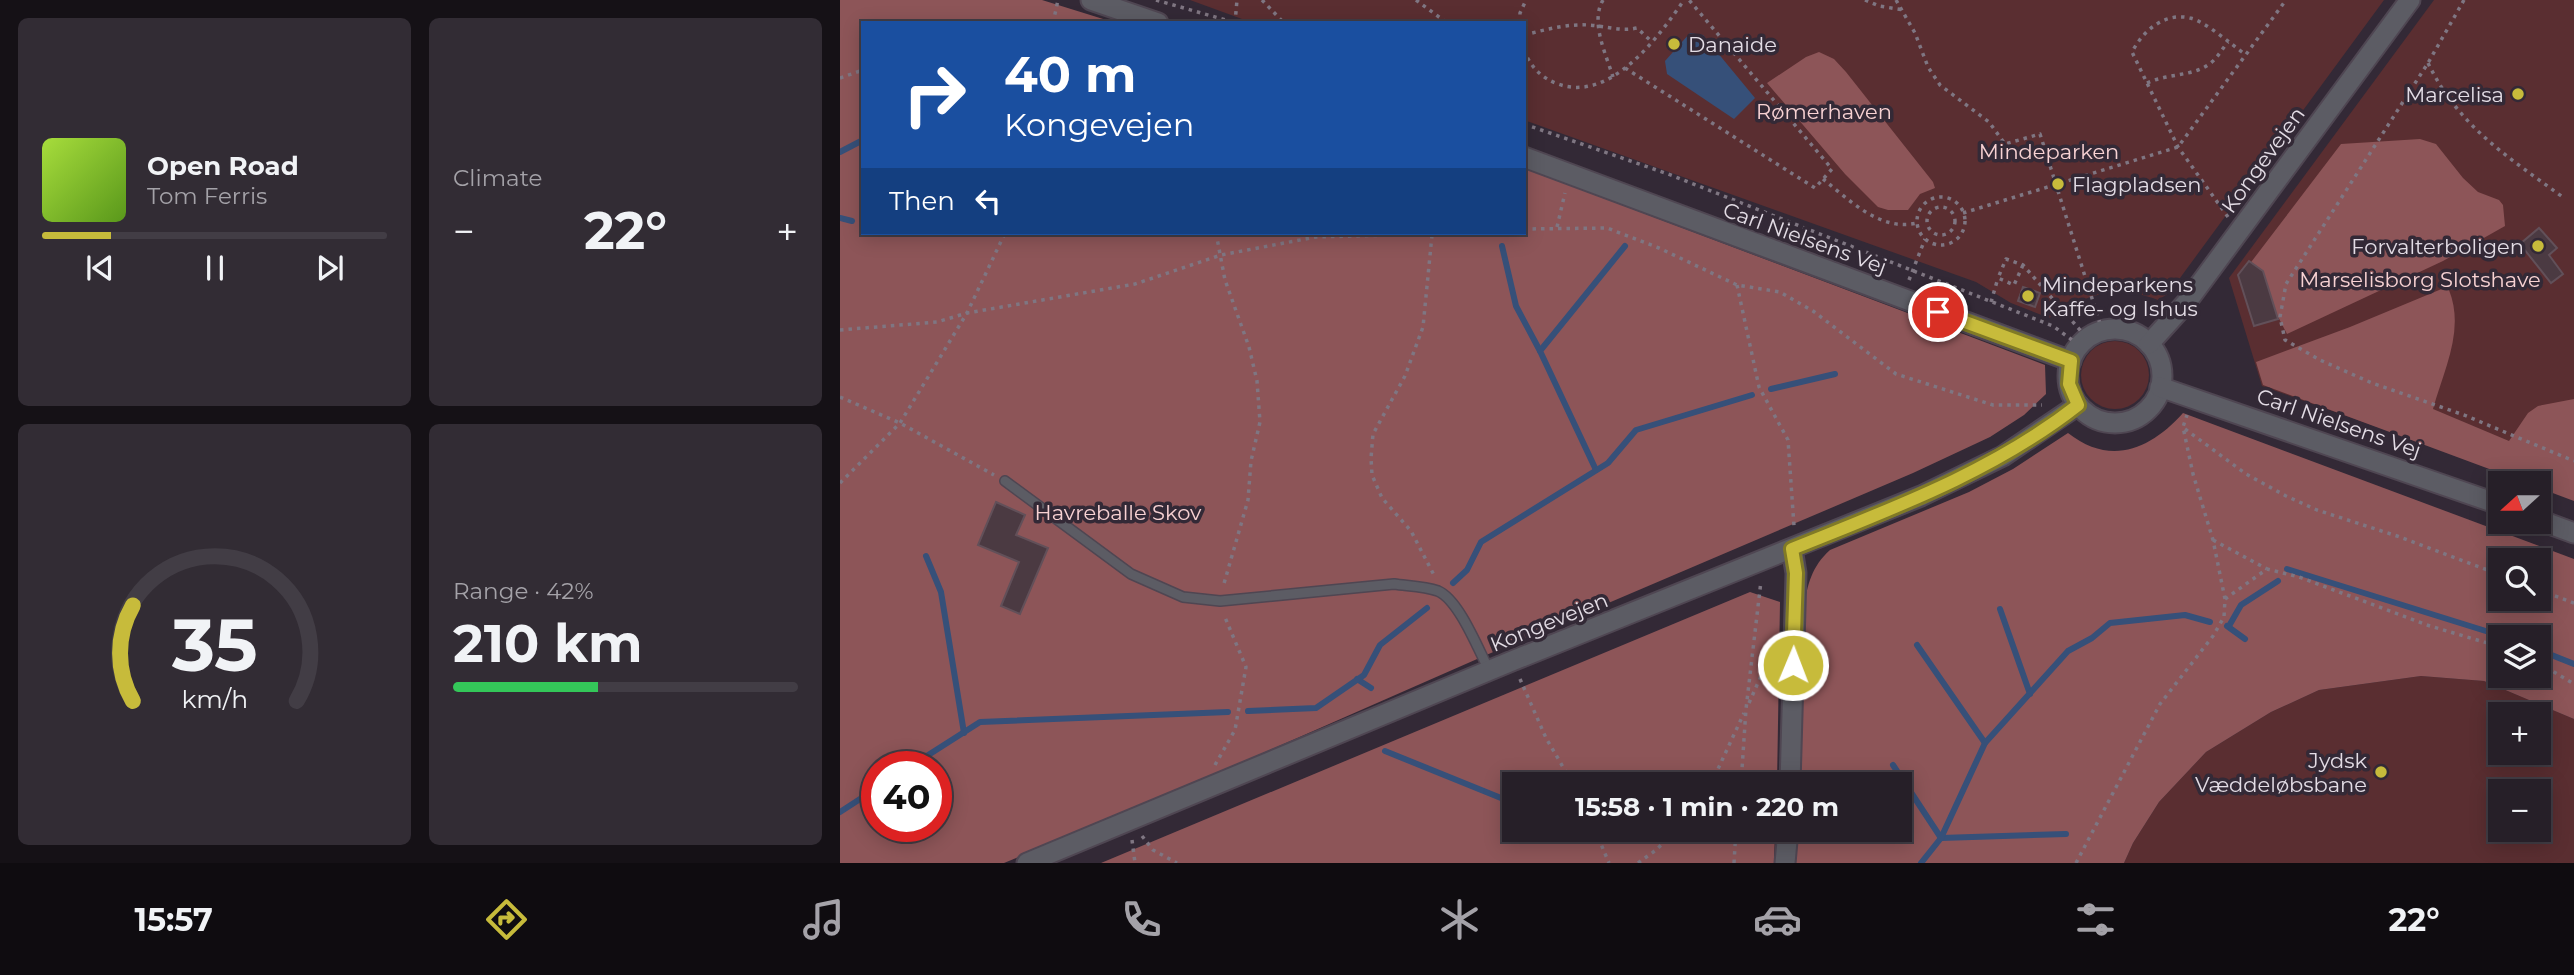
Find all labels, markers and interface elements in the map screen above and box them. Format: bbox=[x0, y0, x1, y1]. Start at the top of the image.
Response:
place label: Danaide bbox=[1688, 32, 1777, 57]
marker: Danaide bbox=[1666, 36, 1682, 52]
text: 40 m bbox=[1004, 45, 1136, 104]
icon: right bbox=[889, 49, 980, 140]
place label: Marcelisa bbox=[2405, 82, 2504, 107]
marker: Marcelisa bbox=[2510, 86, 2526, 102]
park label: Rømerhaven bbox=[1756, 99, 1892, 124]
street label: Kongevejen bbox=[2216, 102, 2310, 218]
text: Kongevejen bbox=[1004, 105, 1194, 144]
park label: Mindeparken bbox=[1979, 139, 2119, 164]
text: Open Road bbox=[147, 150, 299, 182]
text: Climate bbox=[453, 164, 542, 192]
place label: Flagpladsen bbox=[2072, 172, 2201, 197]
marker: Flagpladsen bbox=[2050, 176, 2066, 192]
text: Tom Ferris bbox=[147, 182, 267, 210]
icon: left bbox=[969, 182, 1007, 220]
text: Then bbox=[889, 185, 955, 217]
street label: Carl Nielsens Vej bbox=[1720, 197, 1890, 279]
text: 22° bbox=[584, 199, 667, 262]
text: − bbox=[453, 208, 475, 255]
text: + bbox=[776, 208, 798, 255]
place label: Forvalterboligen bbox=[2351, 234, 2524, 259]
marker: Forvalterboligen bbox=[2530, 238, 2546, 254]
icon: previous bbox=[81, 249, 119, 287]
icon: pause bbox=[196, 249, 234, 287]
icon: next bbox=[311, 249, 349, 287]
park label: Marselisborg Slotshave bbox=[2299, 267, 2541, 292]
place label: Mindeparkens Kaffe- og Ishus bbox=[2042, 272, 2198, 321]
pin bbox=[1908, 282, 1968, 342]
marker: Mindeparkens Kaffe- og Ishus bbox=[2020, 288, 2036, 304]
icon: arrive bbox=[1919, 293, 1957, 331]
street label: Carl Nielsens Vej bbox=[2253, 383, 2425, 463]
north arrow bbox=[2488, 471, 2552, 534]
map controls bbox=[2488, 471, 2551, 842]
park label: Havreballe Skov bbox=[1035, 500, 1202, 525]
button: search bbox=[2488, 548, 2551, 611]
text: Range · 42% bbox=[453, 577, 594, 605]
street label: Kongevejen bbox=[1486, 587, 1612, 657]
text: 35 bbox=[171, 601, 257, 689]
text: 210 km bbox=[453, 612, 643, 675]
button: layers bbox=[2488, 625, 2551, 688]
position arrow bbox=[1756, 628, 1830, 702]
text: km/h bbox=[181, 683, 248, 713]
button: + bbox=[2488, 702, 2551, 765]
place label: Jydsk Væddeløbsbane bbox=[2195, 748, 2367, 797]
speed limit sign: 40 bbox=[861, 751, 952, 842]
marker: Jydsk Væddeløbsbane bbox=[2373, 764, 2389, 780]
button: − bbox=[2488, 779, 2551, 842]
text: 15:58 · 1 min · 220 m bbox=[1575, 791, 1839, 823]
icon: directions bbox=[482, 895, 531, 944]
icon: music bbox=[799, 895, 848, 944]
icon: phone bbox=[1117, 895, 1166, 944]
icon: climate bbox=[1435, 895, 1484, 944]
icon: car bbox=[1753, 895, 1802, 944]
icon: filters bbox=[2071, 895, 2120, 944]
text: 15:57 bbox=[134, 900, 213, 939]
text: 22° bbox=[2388, 900, 2440, 939]

